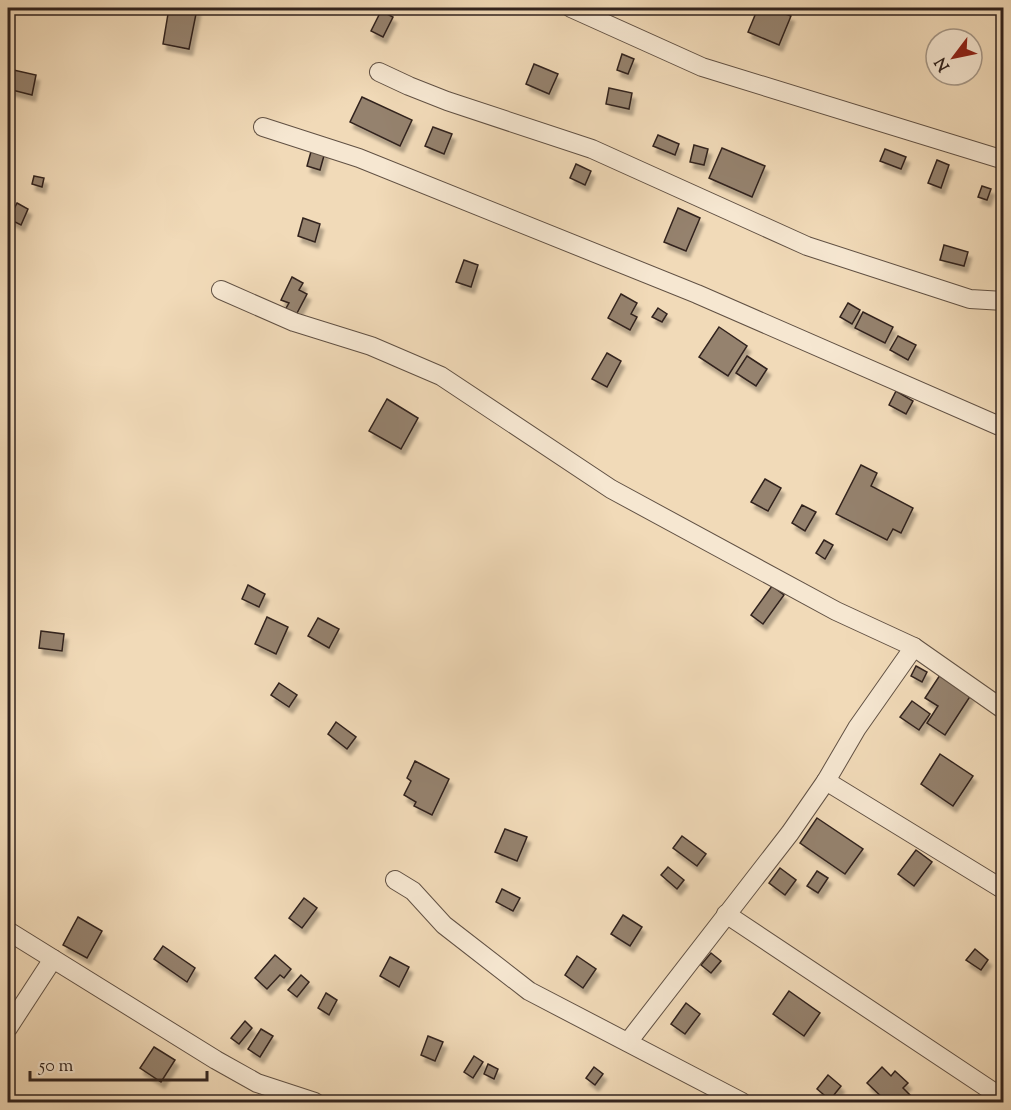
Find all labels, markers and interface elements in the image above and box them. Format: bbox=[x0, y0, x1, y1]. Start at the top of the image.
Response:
north arrow bbox=[924, 27, 984, 87]
text: N bbox=[930, 52, 957, 75]
scale bar bbox=[30, 1044, 207, 1082]
text: 50 m bbox=[38, 1054, 74, 1080]

